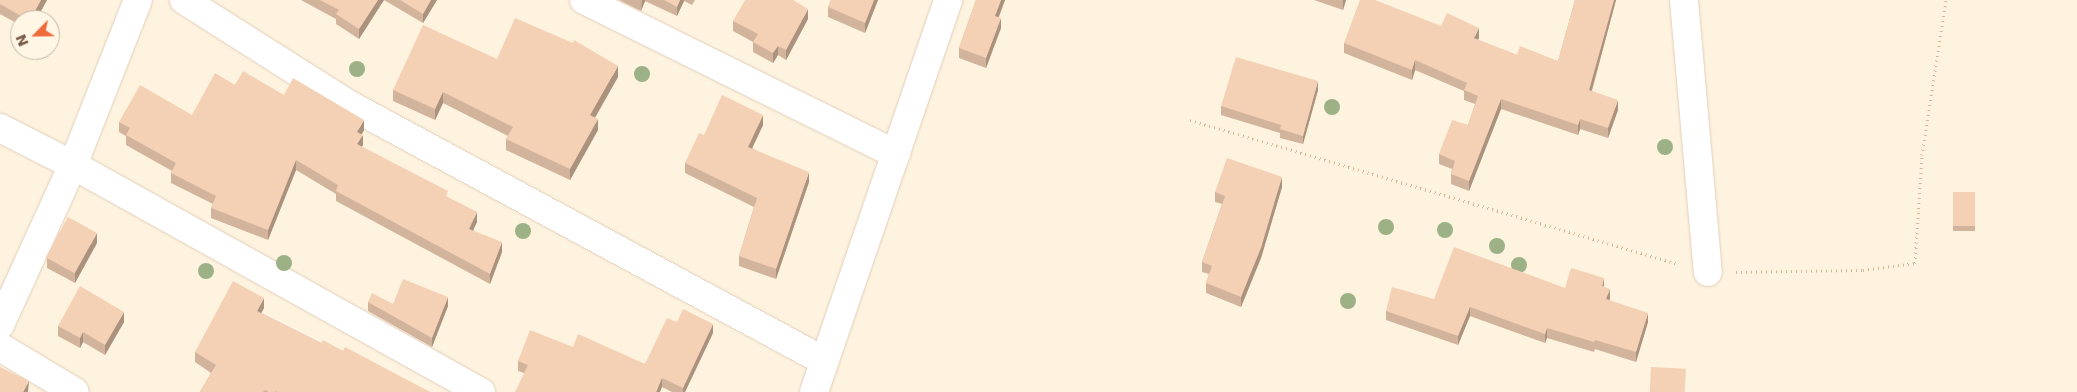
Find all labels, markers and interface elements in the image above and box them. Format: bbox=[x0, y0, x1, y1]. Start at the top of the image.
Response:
north arrow bbox=[10, 10, 60, 60]
text: N bbox=[12, 32, 32, 49]

